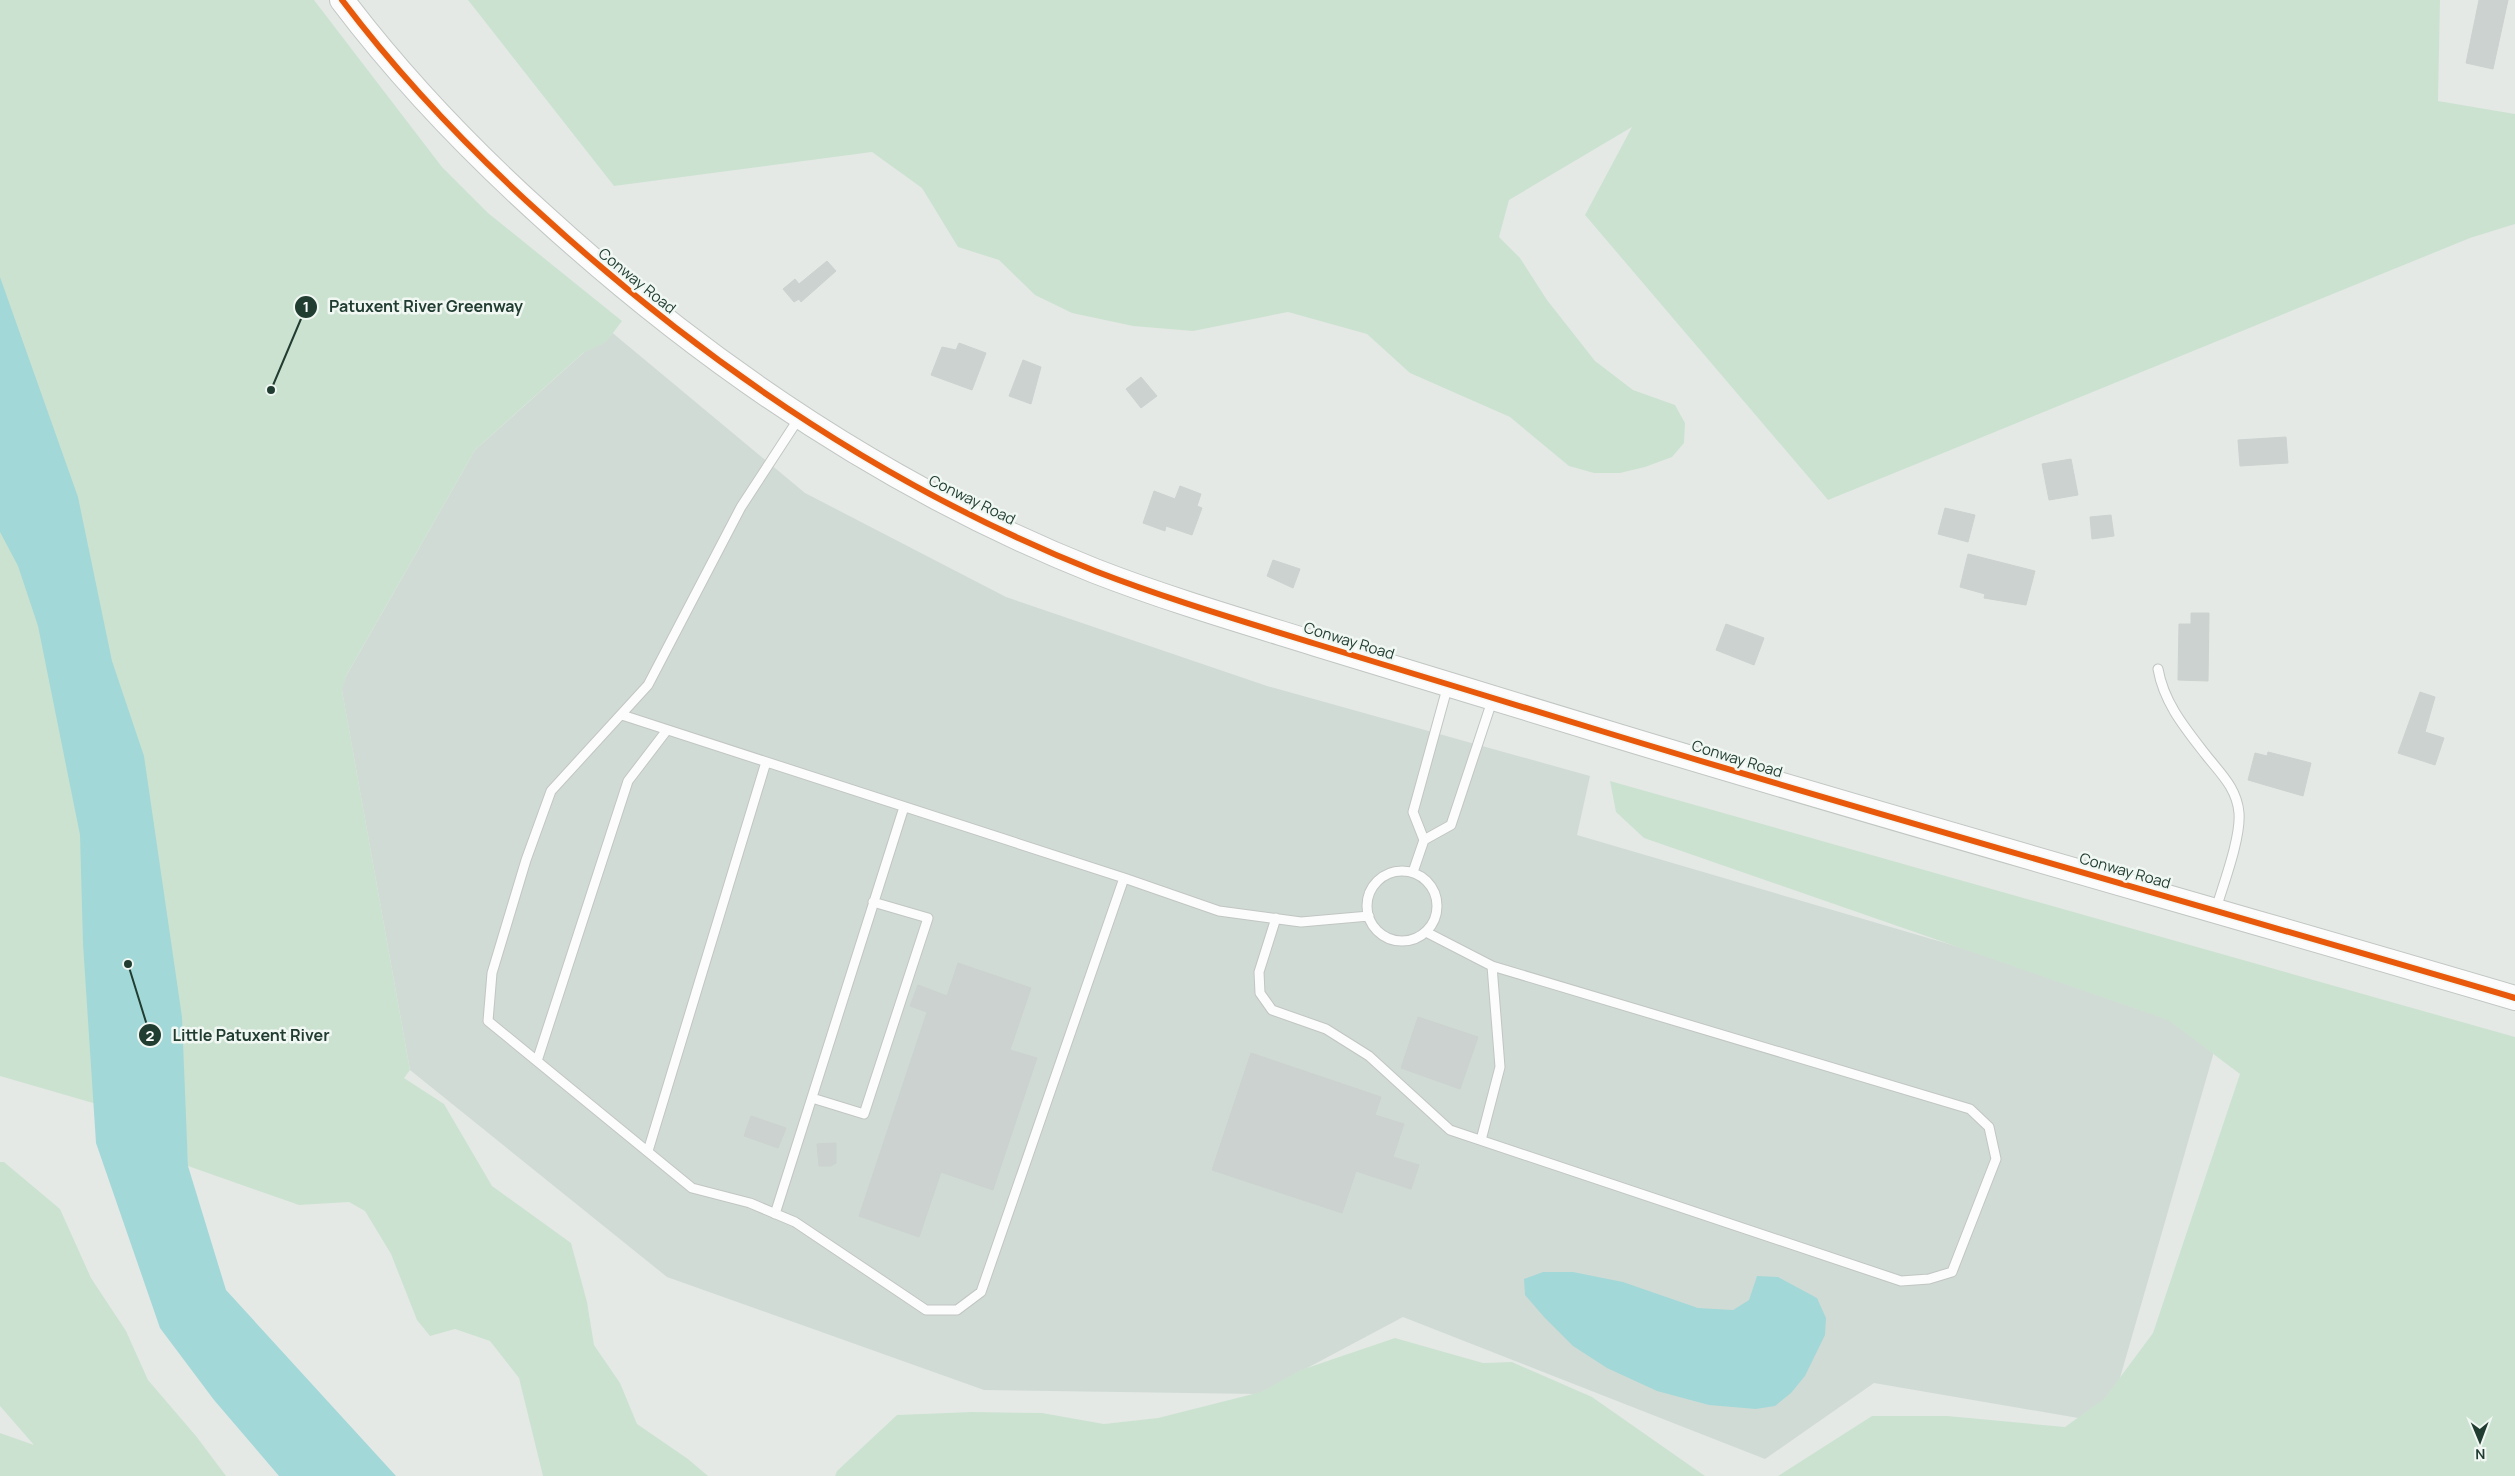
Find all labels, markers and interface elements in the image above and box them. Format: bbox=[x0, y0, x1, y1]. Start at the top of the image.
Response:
street label: Conway Road bbox=[594, 243, 680, 318]
callout: Patuxent River Greenway bbox=[294, 291, 533, 322]
text: Patuxent River Greenway bbox=[329, 295, 523, 317]
text: 1 bbox=[303, 296, 309, 317]
street label: Conway Road bbox=[925, 470, 1019, 530]
street label: Conway Road bbox=[1301, 617, 1397, 664]
street label: Conway Road bbox=[1689, 735, 1785, 782]
street label: Conway Road bbox=[2077, 847, 2173, 894]
callout: Little Patuxent River bbox=[137, 1020, 339, 1051]
text: Little Patuxent River bbox=[172, 1024, 330, 1046]
text: 2 bbox=[146, 1025, 155, 1046]
north arrow bbox=[2455, 1416, 2505, 1466]
text: N bbox=[2475, 1445, 2485, 1464]

